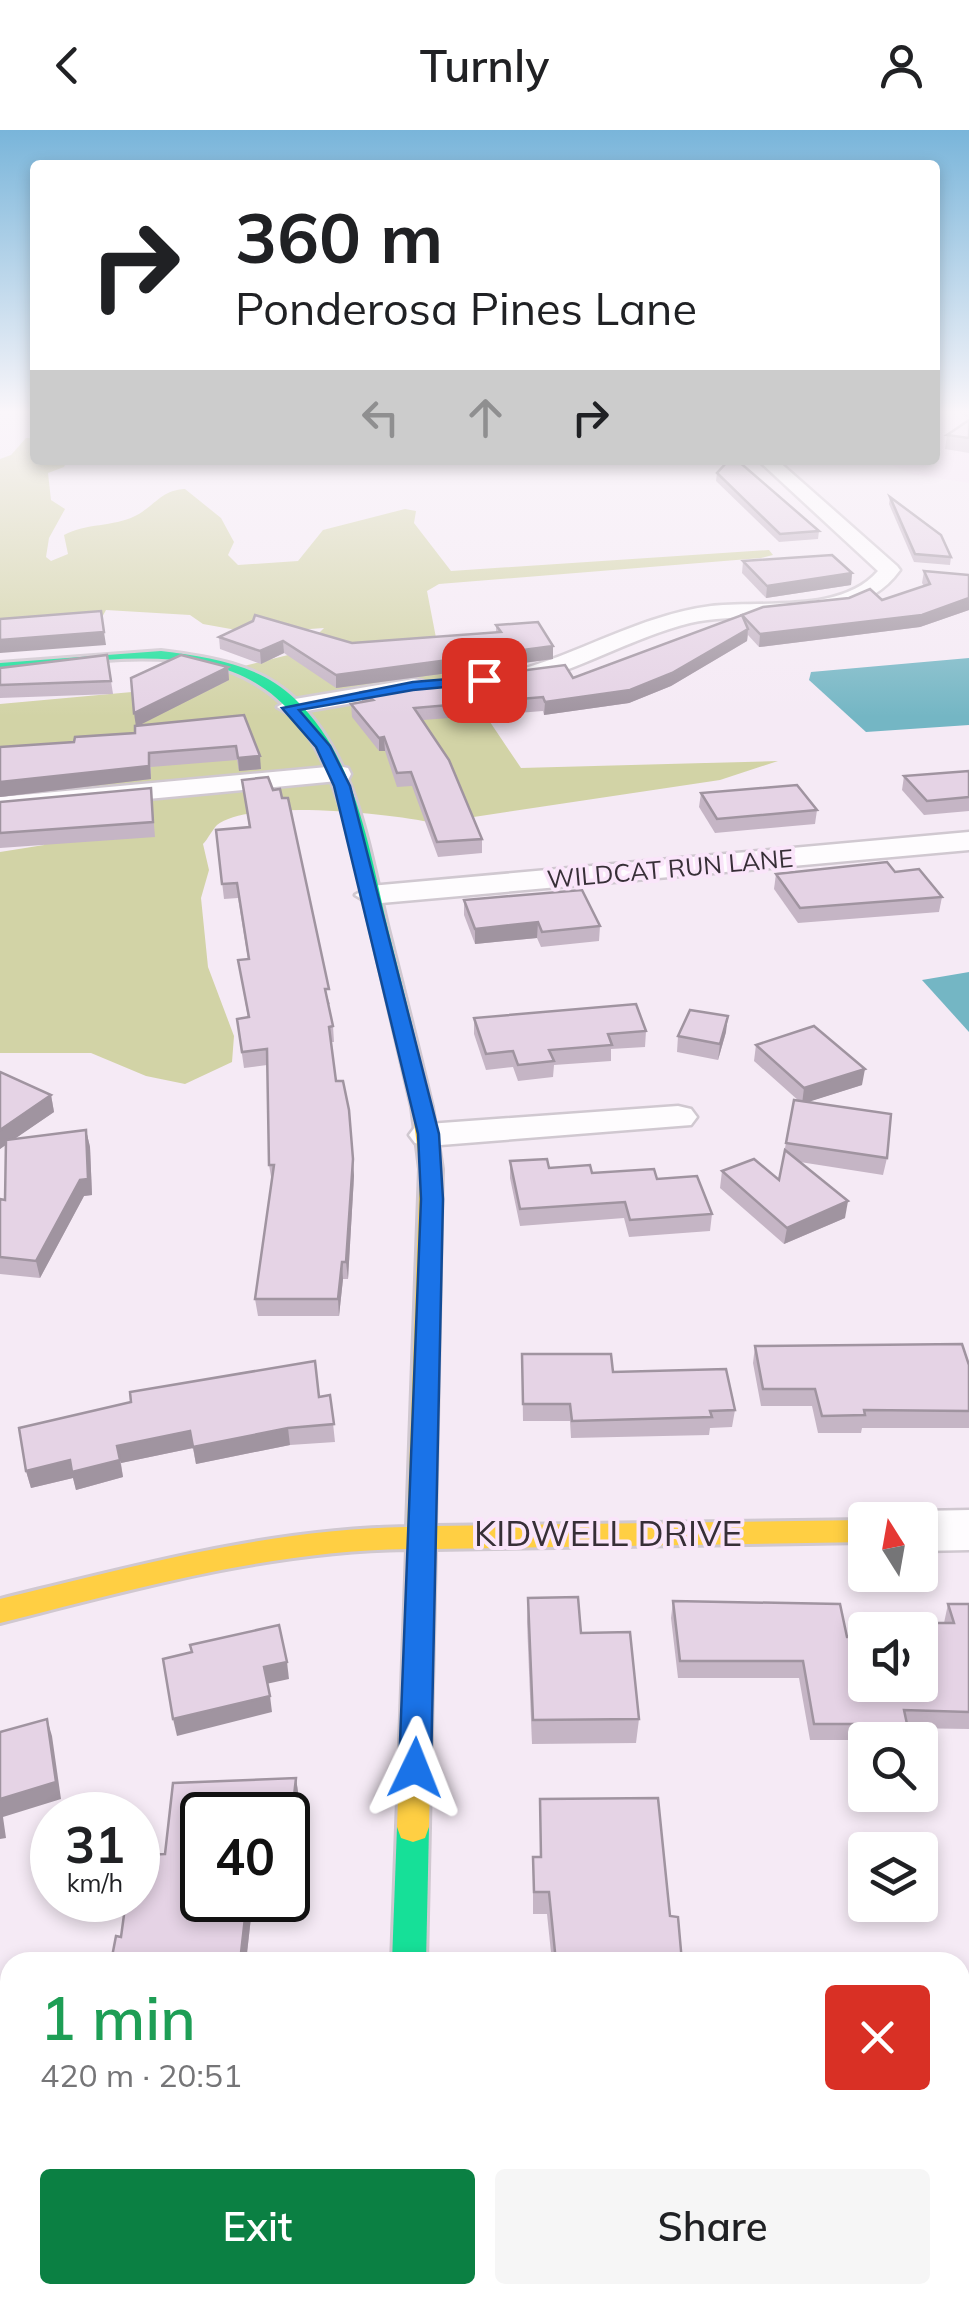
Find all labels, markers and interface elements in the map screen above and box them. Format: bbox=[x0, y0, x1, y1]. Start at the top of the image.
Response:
text: Turnly bbox=[420, 37, 549, 93]
icon: back bbox=[40, 38, 95, 93]
icon: person bbox=[874, 38, 929, 93]
text: 360 m bbox=[235, 193, 443, 281]
icon: right bbox=[70, 200, 200, 330]
text: Ponderosa Pines Lane bbox=[235, 280, 697, 336]
icon: left bbox=[353, 390, 408, 445]
icon: ahead bbox=[458, 390, 513, 445]
icon: right bbox=[563, 390, 618, 445]
pin bbox=[442, 638, 527, 723]
icon: arrive bbox=[457, 653, 512, 708]
street label: WILDCAT RUN LANE bbox=[546, 842, 794, 894]
north arrow bbox=[848, 1502, 938, 1592]
map controls bbox=[848, 1502, 938, 1922]
street label: KIDWELL DRIVE bbox=[474, 1511, 742, 1555]
button: sound bbox=[848, 1612, 938, 1702]
position arrow bbox=[363, 1716, 467, 1820]
button: search bbox=[848, 1722, 938, 1812]
speed limit sign: 40 bbox=[180, 1792, 310, 1922]
text: 31 bbox=[65, 1813, 125, 1876]
button: layers bbox=[848, 1832, 938, 1922]
text: km/h bbox=[67, 1867, 123, 1898]
text: 1 min bbox=[40, 1980, 196, 2055]
button: close bbox=[825, 1985, 930, 2090]
text: 420 m · 20:51 bbox=[40, 2055, 242, 2095]
button: Exit bbox=[40, 2169, 475, 2284]
button: Share bbox=[495, 2169, 930, 2284]

